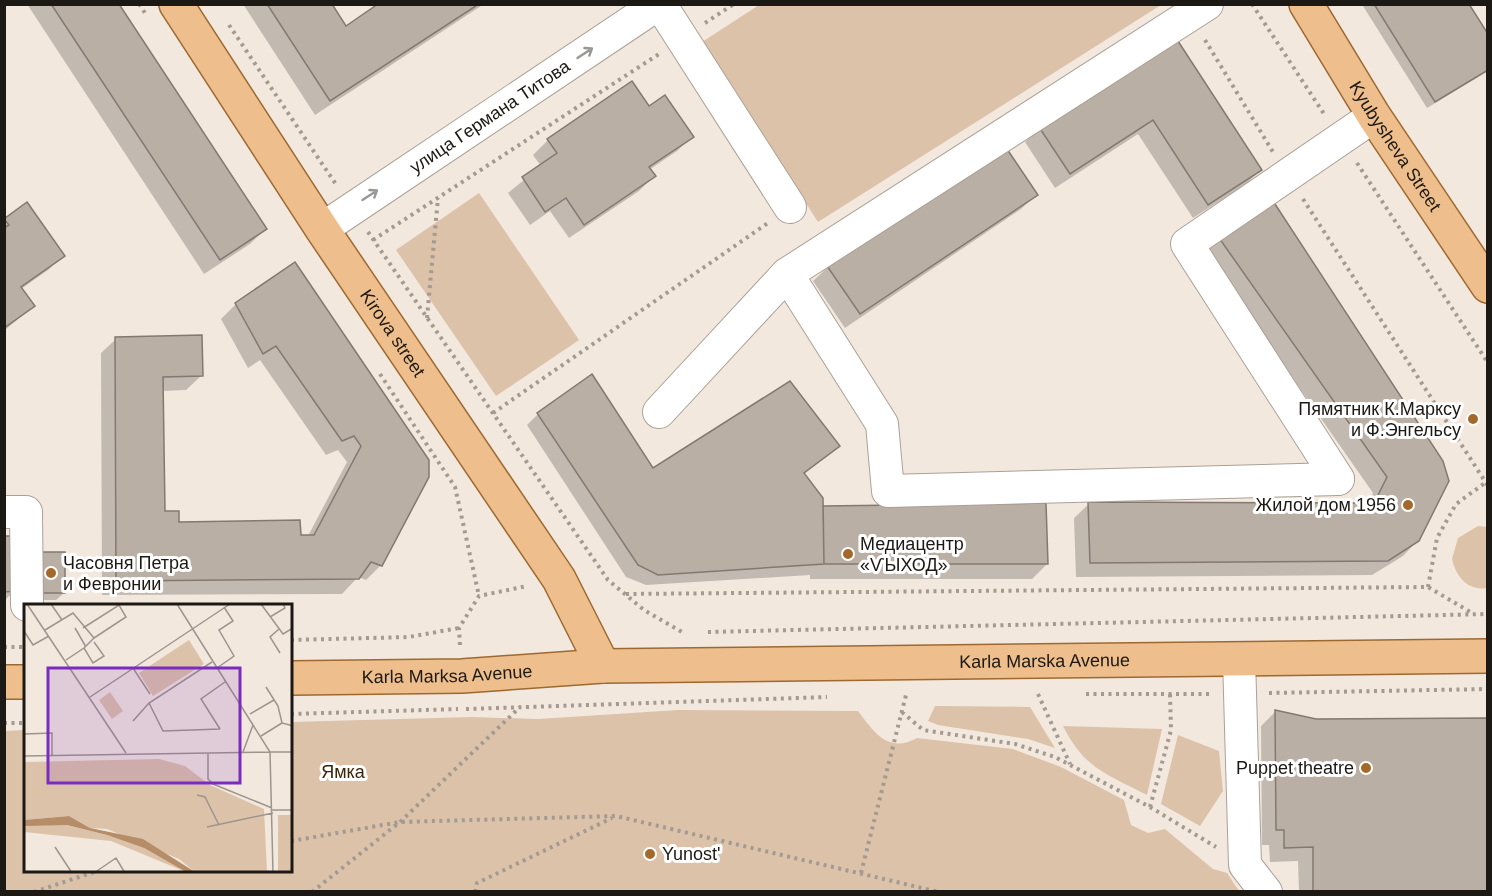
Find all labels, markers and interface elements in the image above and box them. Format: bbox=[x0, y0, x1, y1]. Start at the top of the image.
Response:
one-way arrow bbox=[576, 47, 593, 59]
street label: улица Германа Титова bbox=[406, 55, 574, 177]
street label: Kyubysheva Street bbox=[1345, 78, 1445, 215]
one-way arrow bbox=[361, 189, 378, 202]
street label: Kirova street bbox=[356, 286, 429, 381]
place label: Пямятник К.Марксу и Ф.Энгельсу bbox=[1298, 399, 1461, 440]
marker: Пямятник К.Марксу и Ф.Энгельсу bbox=[1466, 412, 1480, 426]
place label: Жилой дом 1956 bbox=[1256, 495, 1396, 515]
marker: Жилой дом 1956 bbox=[1401, 498, 1415, 512]
place label: Медиацентр «ѴЫХОД» bbox=[860, 534, 964, 575]
marker: Медиацентр «ѴЫХОД» bbox=[841, 547, 855, 561]
place label: Часовня Петра и Февронии bbox=[63, 553, 190, 594]
marker: Часовня Петра и Февронии bbox=[44, 566, 58, 580]
inset map bbox=[24, 604, 292, 872]
street label: Karla Marska Avenue bbox=[959, 650, 1130, 672]
street label: Karla Marksa Avenue bbox=[361, 661, 533, 687]
place label: Puppet theatre bbox=[1236, 758, 1354, 778]
marker: Puppet theatre bbox=[1359, 761, 1373, 775]
park label: Ямка bbox=[321, 762, 366, 782]
place label: Yunost' bbox=[662, 844, 720, 864]
marker: Yunost' bbox=[643, 847, 657, 861]

